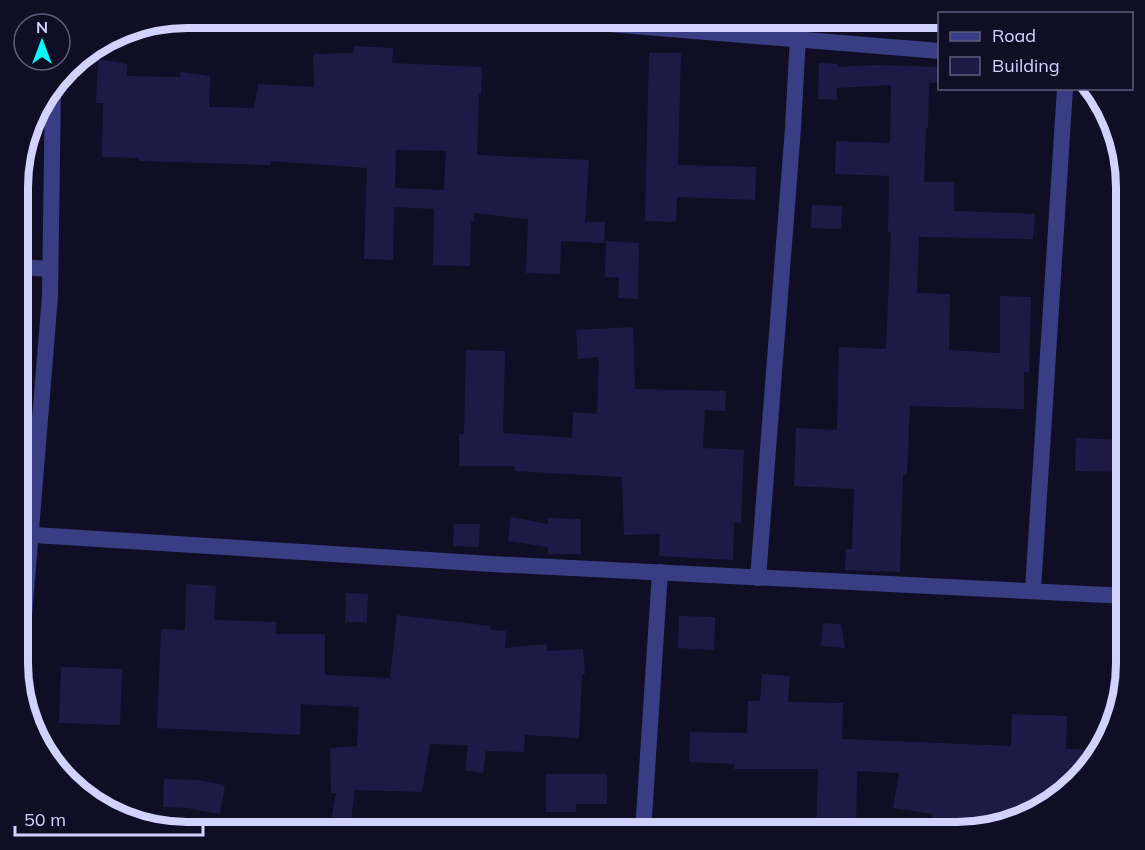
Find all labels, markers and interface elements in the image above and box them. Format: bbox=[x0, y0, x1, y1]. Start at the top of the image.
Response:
north arrow bbox=[12, 12, 72, 72]
legend bbox=[938, 12, 1133, 90]
text: N bbox=[36, 17, 48, 37]
text: Road bbox=[992, 24, 1036, 47]
text: Building bbox=[992, 54, 1060, 77]
scale bar bbox=[15, 799, 202, 837]
text: 50 m bbox=[24, 808, 66, 831]

